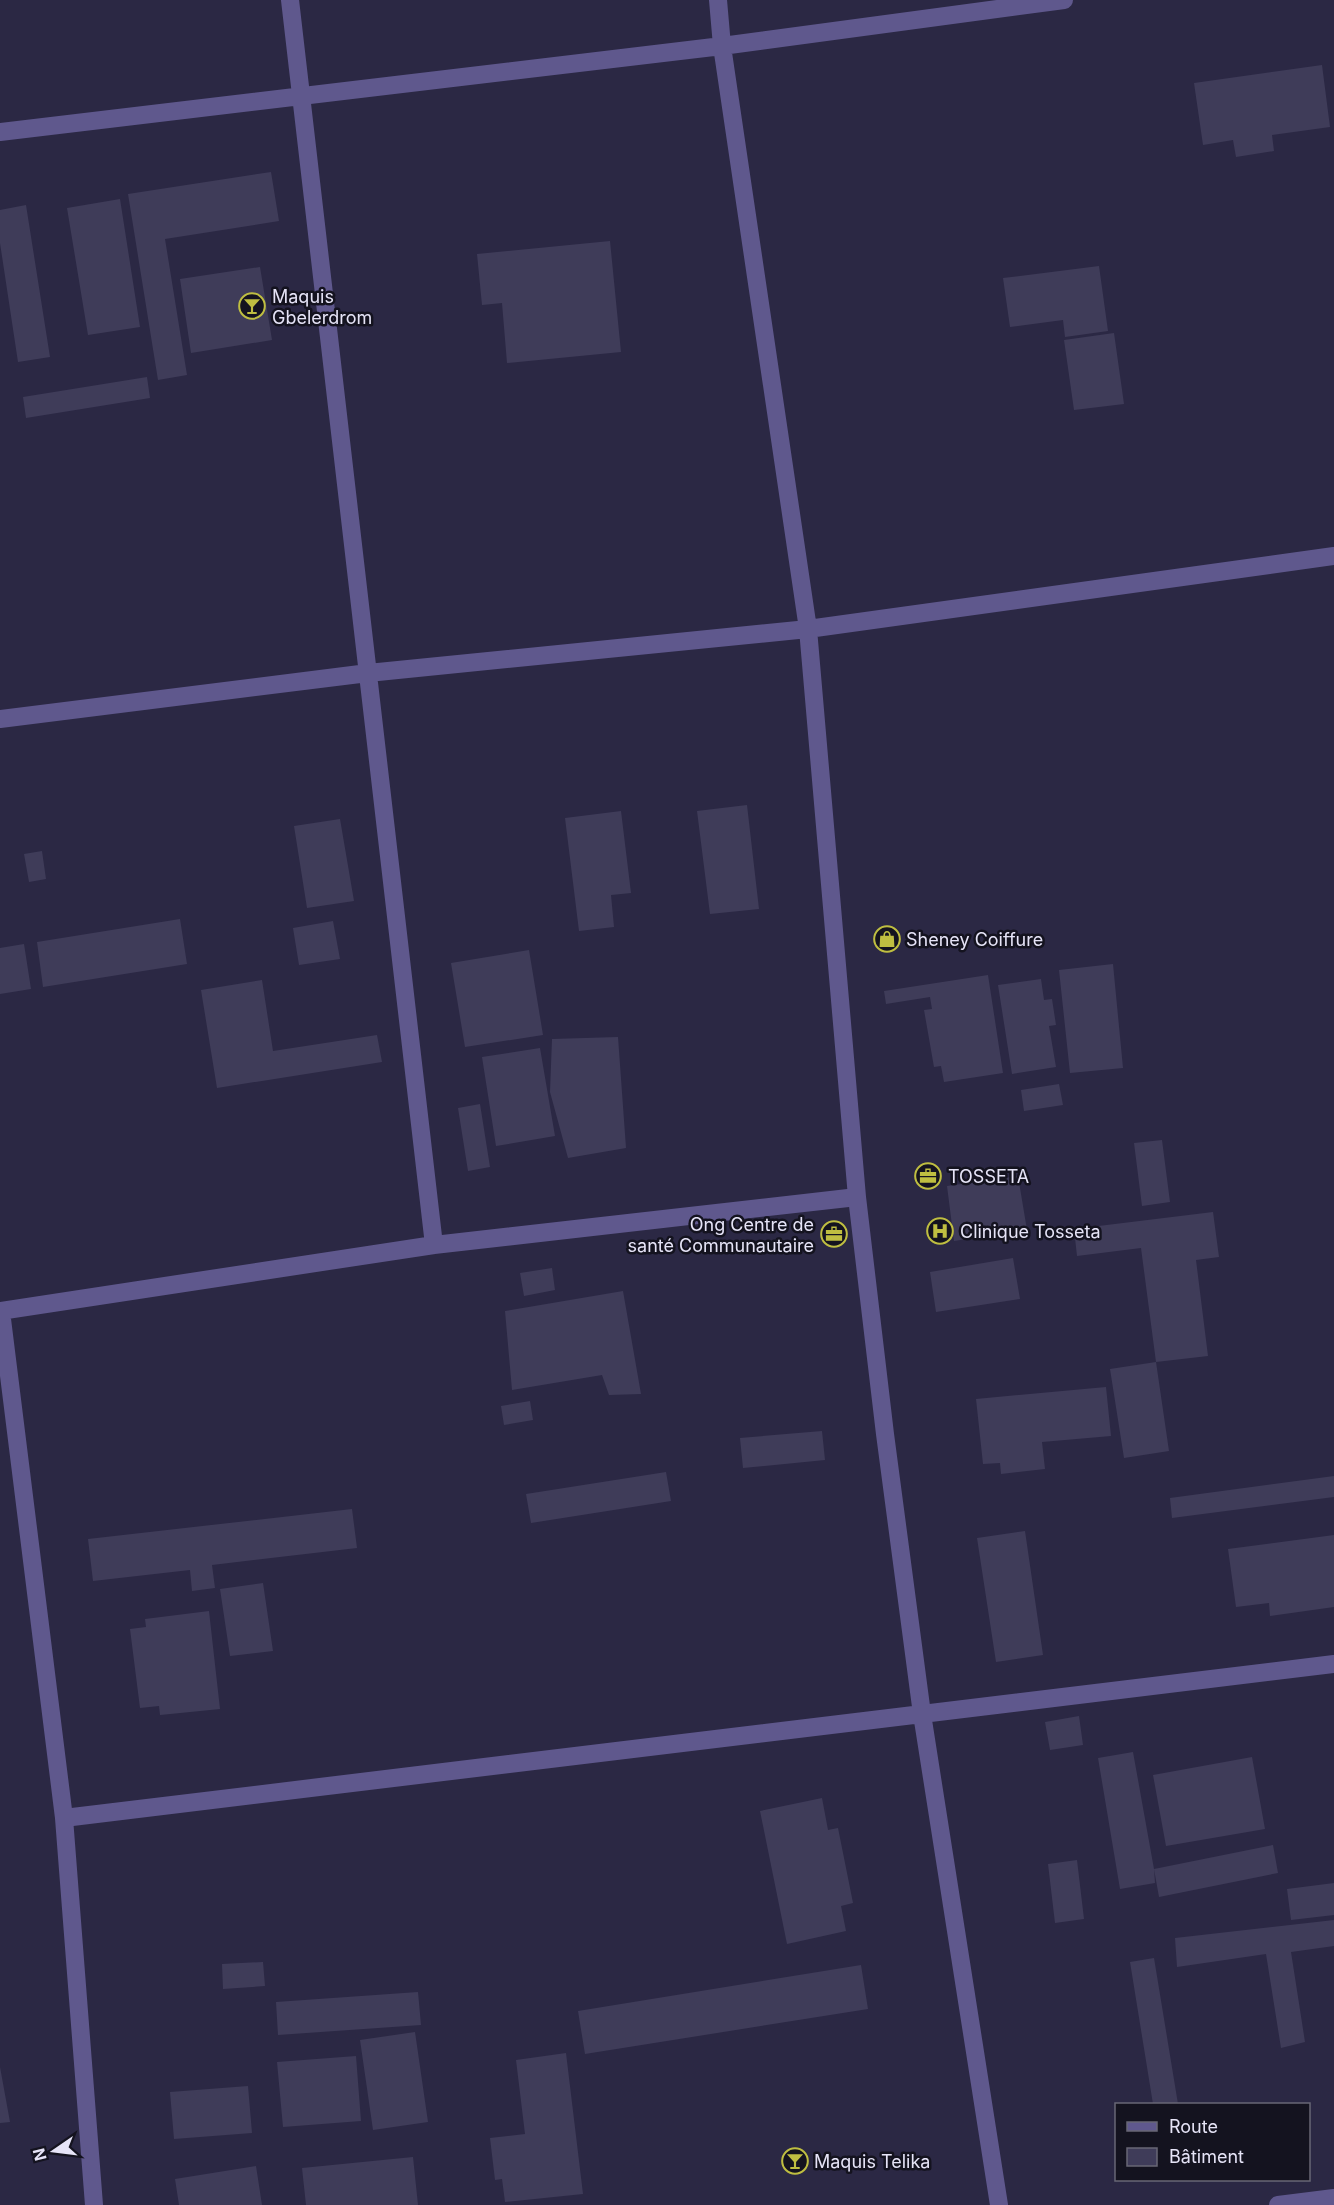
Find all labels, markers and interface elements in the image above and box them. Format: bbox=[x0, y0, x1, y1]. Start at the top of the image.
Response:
place label: Maquis Gbelerdrom bbox=[272, 286, 372, 328]
bar icon: Maquis Gbelerdrom bbox=[237, 291, 267, 321]
shop icon: Sheney Coiffure bbox=[872, 924, 902, 954]
place label: Sheney Coiffure bbox=[906, 929, 1043, 950]
office icon: TOSSETA bbox=[913, 1161, 943, 1191]
place label: TOSSETA bbox=[948, 1166, 1029, 1187]
place label: Ong Centre de santé Communautaire bbox=[628, 1214, 814, 1256]
hospital icon: Clinique Tosseta bbox=[925, 1216, 955, 1246]
office icon: Ong Centre de santé Communautaire bbox=[819, 1219, 849, 1249]
place label: Clinique Tosseta bbox=[960, 1221, 1101, 1242]
legend bbox=[1115, 2103, 1310, 2181]
text: Route bbox=[1169, 2116, 1218, 2137]
north arrow bbox=[24, 2121, 84, 2181]
text: N bbox=[28, 2146, 51, 2163]
bar icon: Maquis Telika bbox=[780, 2146, 810, 2176]
text: Bâtiment bbox=[1169, 2146, 1244, 2167]
place label: Maquis Telika bbox=[814, 2151, 930, 2172]

